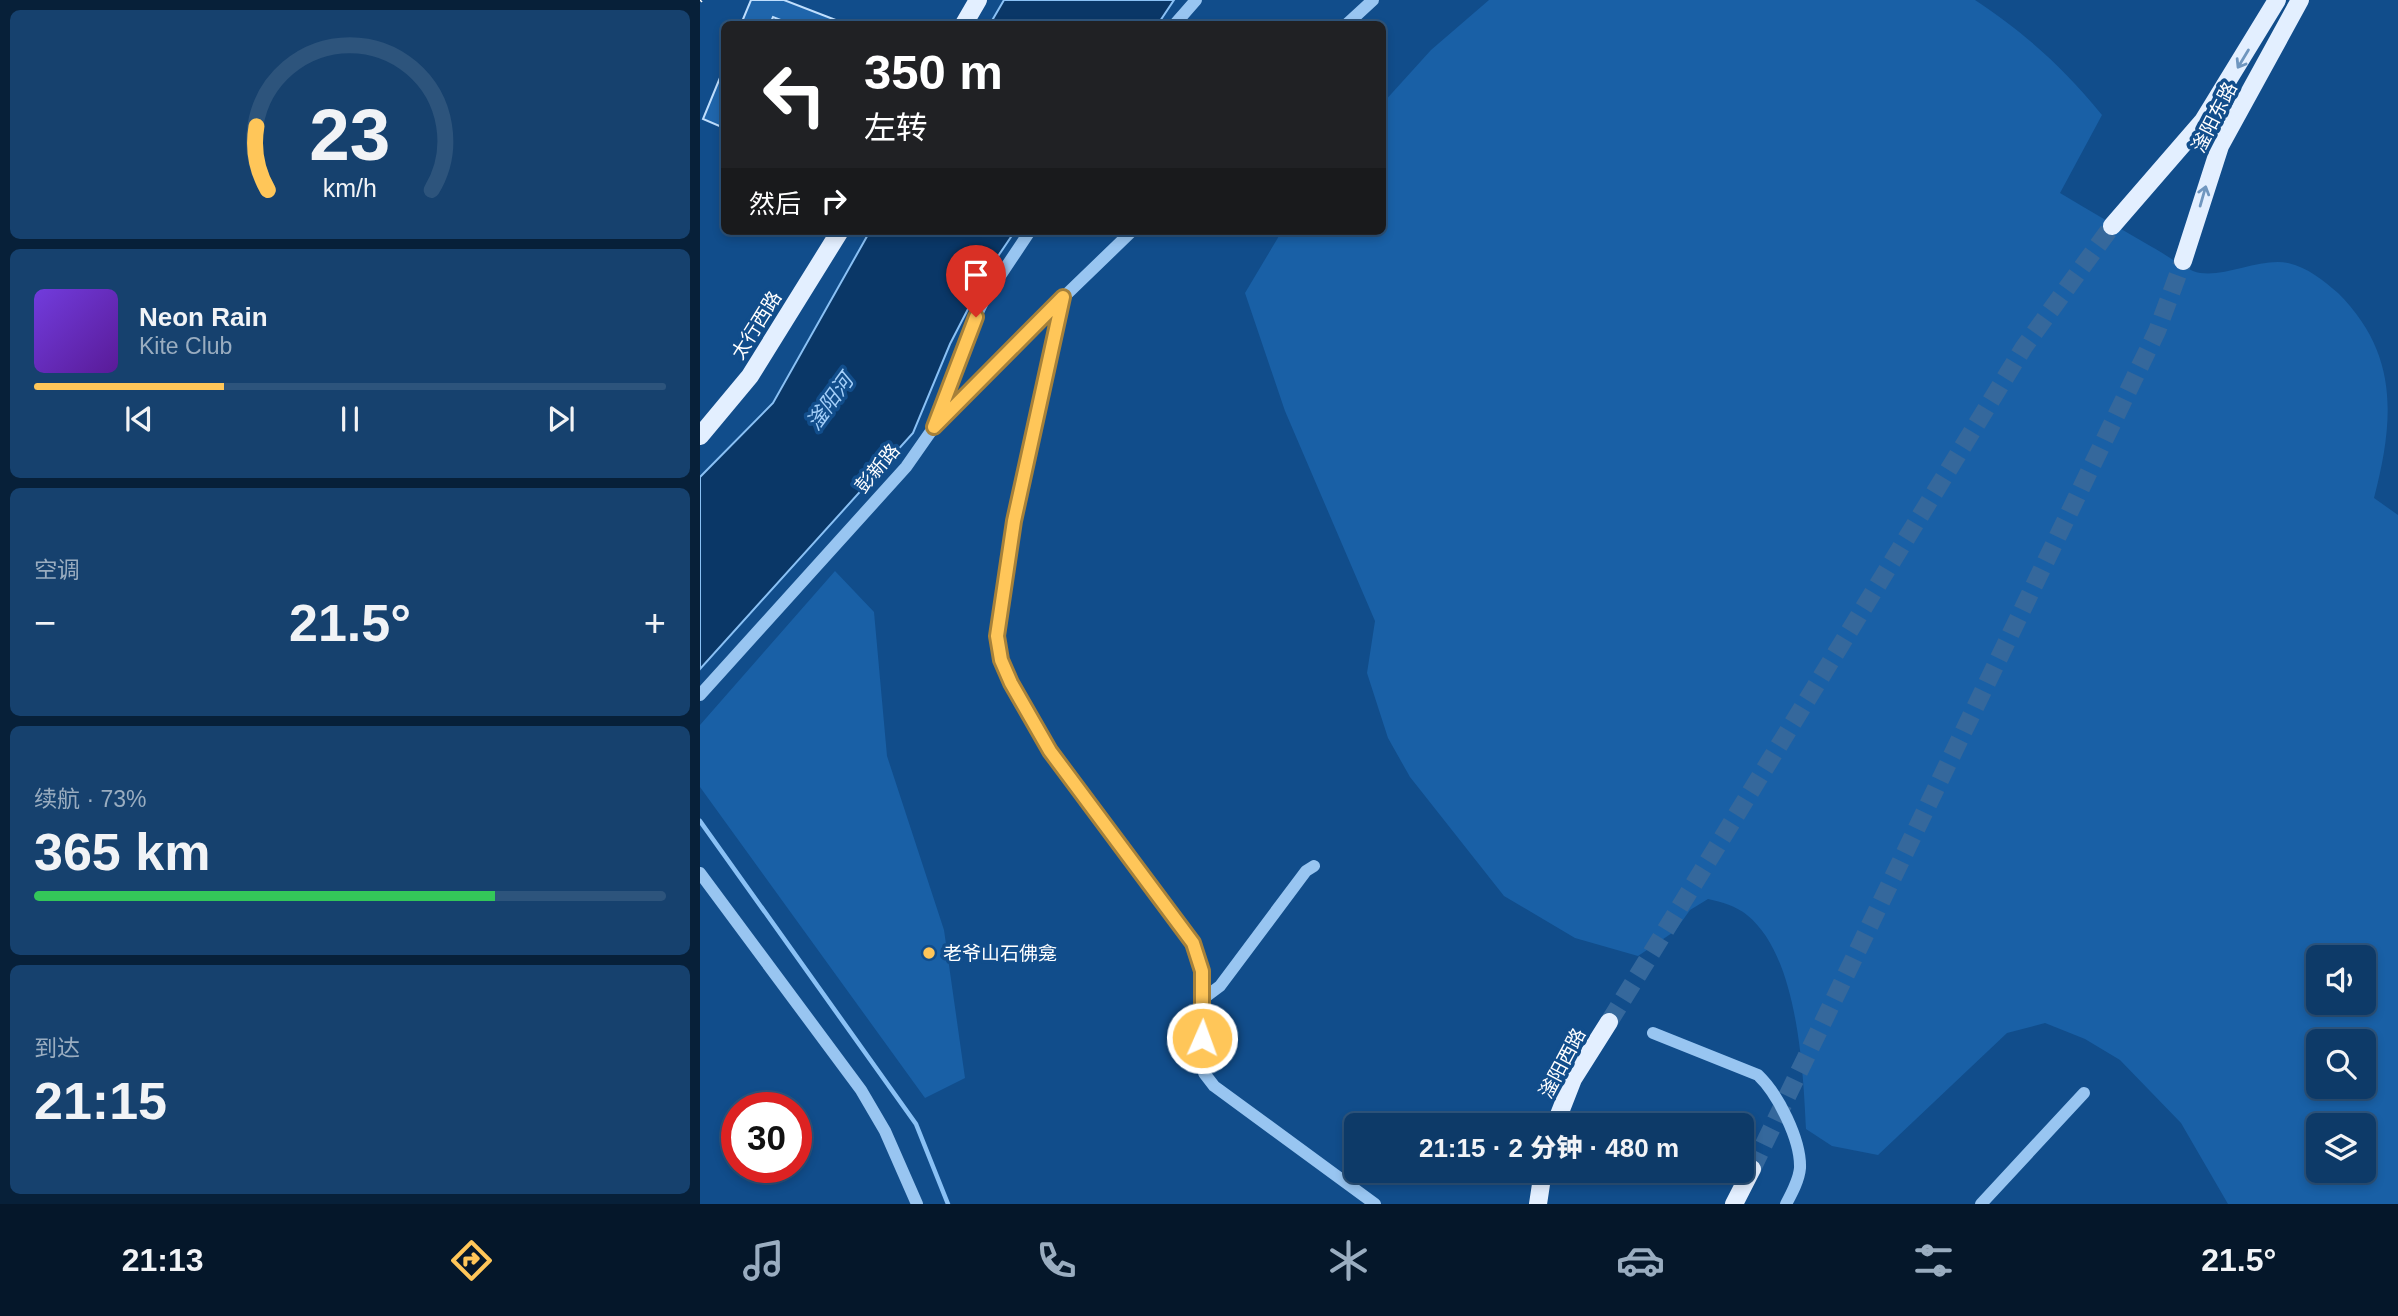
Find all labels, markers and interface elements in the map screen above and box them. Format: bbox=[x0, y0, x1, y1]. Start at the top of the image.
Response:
text: 350 m bbox=[864, 45, 1003, 99]
one-way arrow bbox=[2236, 48, 2250, 68]
icon: left bbox=[749, 49, 840, 140]
street label: 滏阳东路 bbox=[2188, 79, 2241, 156]
text: 23 bbox=[310, 95, 390, 176]
text: 左转 bbox=[864, 110, 928, 146]
text: km/h bbox=[323, 174, 377, 202]
icon: right bbox=[815, 182, 853, 220]
one-way arrow bbox=[2197, 185, 2210, 208]
text: 然后 bbox=[749, 189, 801, 219]
pin bbox=[946, 245, 1006, 317]
icon: arrive bbox=[957, 256, 995, 294]
street label: 太行西路 bbox=[727, 287, 785, 363]
text: Neon Rain bbox=[139, 302, 268, 332]
text: Kite Club bbox=[139, 333, 232, 359]
water label: 滏阳河 bbox=[802, 366, 860, 434]
icon: previous bbox=[120, 400, 158, 438]
icon: pause bbox=[331, 400, 369, 438]
icon: next bbox=[542, 400, 580, 438]
street label: 彭新路 bbox=[851, 440, 904, 497]
text: 空调 bbox=[34, 557, 80, 583]
text: 21.5° bbox=[289, 594, 411, 652]
text: − bbox=[34, 602, 56, 644]
text: + bbox=[644, 602, 666, 644]
text: 续航 · 73% bbox=[34, 786, 146, 812]
text: 365 km bbox=[34, 823, 210, 881]
place label: 老爷山石佛龛 bbox=[943, 943, 1057, 964]
marker: 老爷山石佛龛 bbox=[921, 945, 937, 961]
map controls bbox=[2306, 945, 2376, 1183]
button: sound bbox=[2306, 945, 2376, 1015]
position arrow bbox=[1165, 1001, 1239, 1075]
street label: 滏阳西路 bbox=[1535, 1025, 1590, 1102]
button: search bbox=[2306, 1029, 2376, 1099]
text: 到达 bbox=[34, 1035, 80, 1061]
text: 21:15 bbox=[34, 1072, 167, 1130]
speed limit sign: 30 bbox=[721, 1092, 812, 1183]
button: layers bbox=[2306, 1113, 2376, 1183]
text: 21:15 · 2 分钟 · 480 m bbox=[1419, 1133, 1679, 1163]
icon: directions bbox=[447, 1236, 496, 1285]
icon: music bbox=[739, 1236, 788, 1285]
icon: phone bbox=[1032, 1236, 1081, 1285]
icon: climate bbox=[1324, 1236, 1373, 1285]
icon: car bbox=[1616, 1236, 1665, 1285]
icon: filters bbox=[1909, 1236, 1958, 1285]
text: 21:13 bbox=[122, 1242, 204, 1278]
text: 21.5° bbox=[2201, 1242, 2276, 1278]

